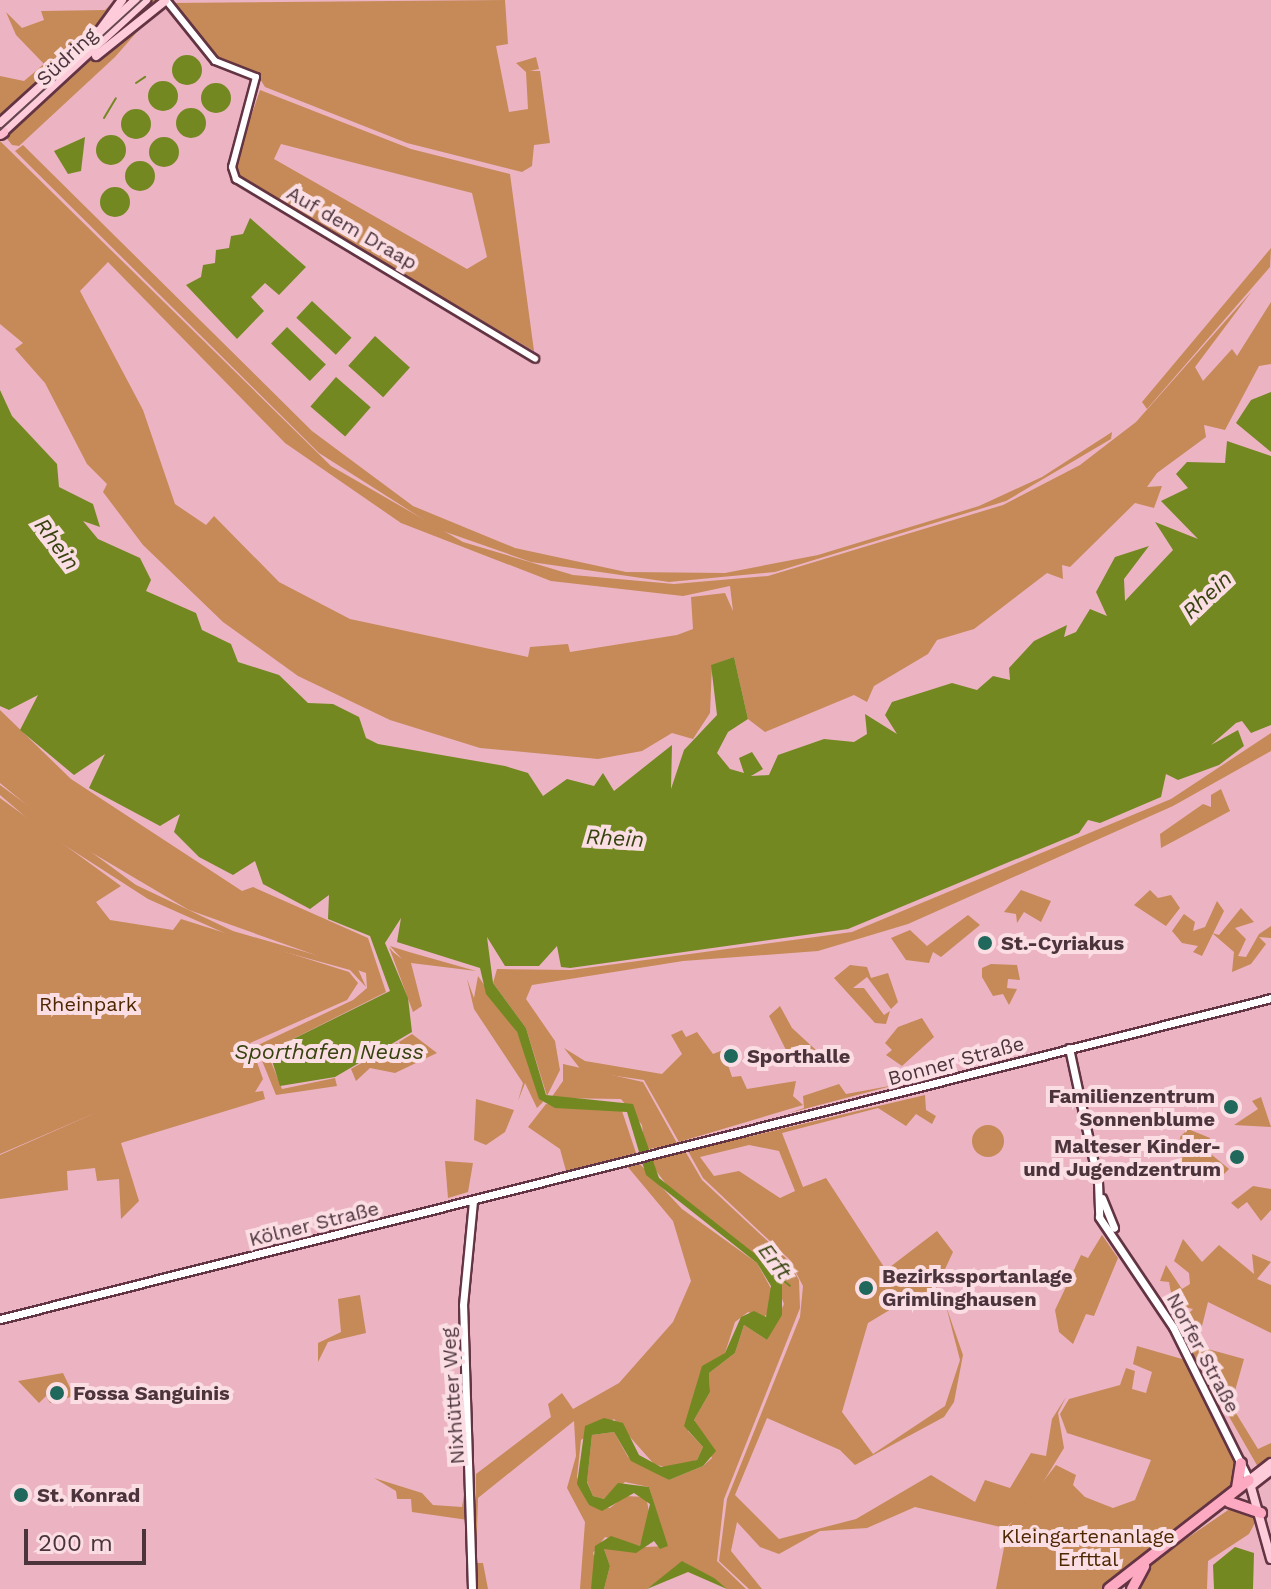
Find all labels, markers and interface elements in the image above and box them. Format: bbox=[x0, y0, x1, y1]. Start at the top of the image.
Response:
street label: Südring bbox=[32, 23, 102, 91]
street label: Auf dem Draap bbox=[282, 181, 422, 275]
water label: Rhein bbox=[29, 513, 85, 575]
water label: Rhein bbox=[1177, 565, 1237, 625]
water label: Rhein bbox=[585, 823, 645, 853]
place label: St.-Cyriakus bbox=[1001, 931, 1124, 955]
marker: St.-Cyriakus bbox=[976, 934, 994, 952]
park label: Rheinpark bbox=[39, 992, 137, 1016]
street label: Bonner Straße bbox=[885, 1031, 1027, 1091]
water label: Sporthafen Neuss bbox=[234, 1039, 424, 1065]
place label: Sporthalle bbox=[747, 1044, 850, 1068]
marker: Sporthalle bbox=[722, 1047, 740, 1065]
place label: Familienzentrum Sonnenblume bbox=[1048, 1084, 1215, 1131]
marker: Familienzentrum Sonnenblume bbox=[1222, 1098, 1240, 1116]
place label: Malteser Kinder- und Jugendzentrum bbox=[1023, 1134, 1221, 1181]
marker: Malteser Kinder- und Jugendzentrum bbox=[1228, 1148, 1246, 1166]
street label: Kölner Straße bbox=[246, 1196, 382, 1252]
water label: Erft bbox=[753, 1238, 797, 1284]
place label: Bezirkssportanlage Grimlinghausen bbox=[882, 1264, 1073, 1311]
marker: Bezirkssportanlage Grimlinghausen bbox=[857, 1279, 875, 1297]
street label: Norfer Straße bbox=[1161, 1289, 1245, 1417]
street label: Nixhütter Weg bbox=[436, 1326, 470, 1466]
place label: Fossa Sanguinis bbox=[73, 1381, 230, 1405]
marker: Fossa Sanguinis bbox=[48, 1384, 66, 1402]
place label: St. Konrad bbox=[37, 1483, 140, 1507]
marker: St. Konrad bbox=[12, 1486, 30, 1504]
scale bar bbox=[28, 1513, 150, 1563]
park label: Kleingartenanlage Erfttal bbox=[1001, 1525, 1175, 1572]
text: 200 m bbox=[38, 1529, 113, 1557]

